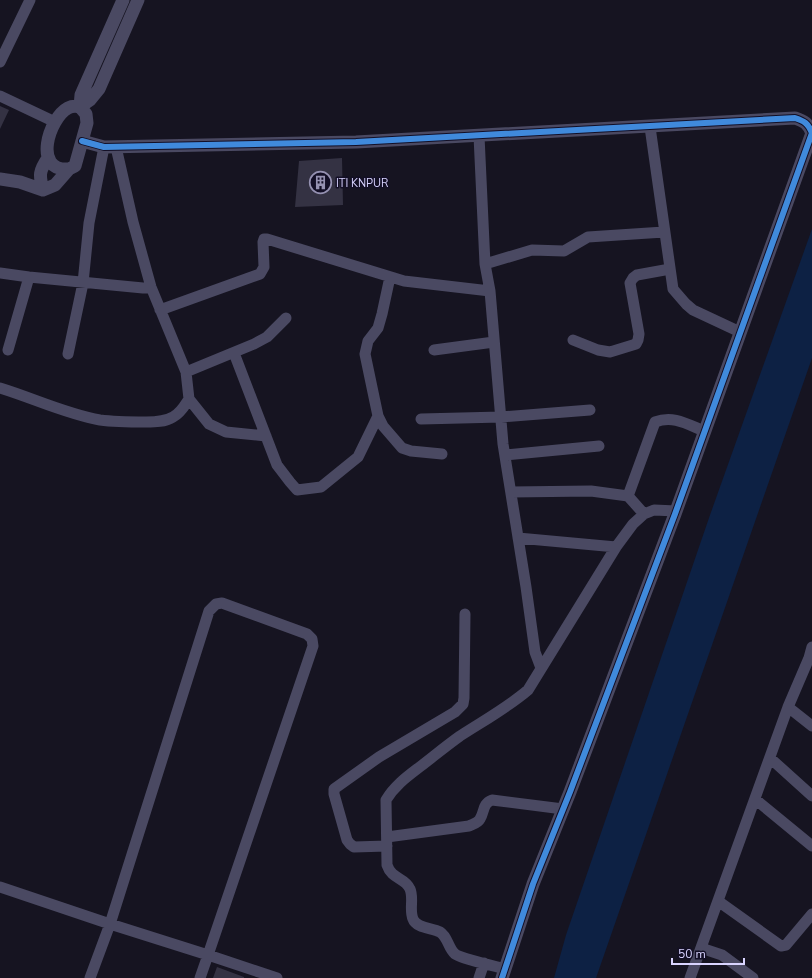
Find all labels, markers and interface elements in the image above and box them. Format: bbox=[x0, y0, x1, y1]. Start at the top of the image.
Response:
building icon: ITI KNPUR bbox=[307, 170, 333, 196]
place label: ITI KNPUR bbox=[336, 176, 389, 191]
scale bar bbox=[672, 940, 744, 966]
text: 50 m bbox=[678, 946, 706, 962]

